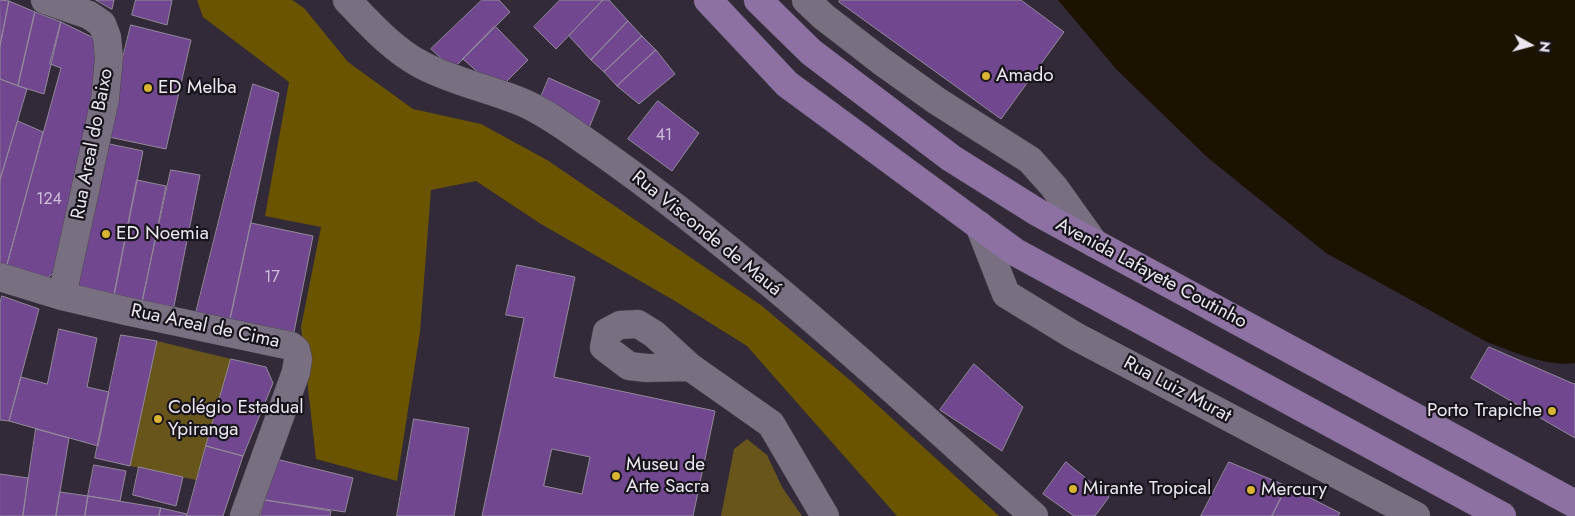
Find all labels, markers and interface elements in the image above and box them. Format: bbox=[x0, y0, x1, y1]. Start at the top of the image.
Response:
north arrow bbox=[1505, 20, 1555, 70]
text: N bbox=[1534, 40, 1555, 54]
place label: Amado bbox=[996, 65, 1054, 87]
street label: Rua Areal do Baixo bbox=[67, 67, 119, 221]
marker: Amado bbox=[980, 70, 992, 82]
place label: ED Melba bbox=[158, 77, 237, 99]
marker: ED Melba bbox=[142, 82, 154, 94]
house number: 41 bbox=[656, 126, 672, 146]
street label: Rua Visconde de Mauá bbox=[626, 166, 786, 302]
house number: 124 bbox=[36, 190, 62, 210]
street label: Avenida Lafayete Coutinho bbox=[1051, 214, 1251, 334]
place label: ED Noemia bbox=[116, 223, 209, 245]
marker: ED Noemia bbox=[100, 228, 112, 240]
house number: 17 bbox=[264, 268, 280, 288]
street label: Rua Areal de Cima bbox=[129, 300, 281, 354]
street label: Rua Luiz Murat bbox=[1119, 352, 1235, 428]
place label: Colégio Estadual Ypiranga bbox=[168, 397, 304, 441]
place label: Porto Trapiche bbox=[1427, 400, 1542, 422]
marker: Porto Trapiche bbox=[1546, 405, 1558, 417]
marker: Colégio Estadual Ypiranga bbox=[152, 413, 164, 425]
place label: Museu de Arte Sacra bbox=[626, 454, 709, 498]
marker: Museu de Arte Sacra bbox=[610, 470, 622, 482]
place label: Mirante Tropical bbox=[1083, 478, 1211, 500]
place label: Mercury bbox=[1261, 479, 1327, 501]
marker: Mirante Tropical bbox=[1067, 483, 1079, 495]
marker: Mercury bbox=[1245, 484, 1257, 496]

